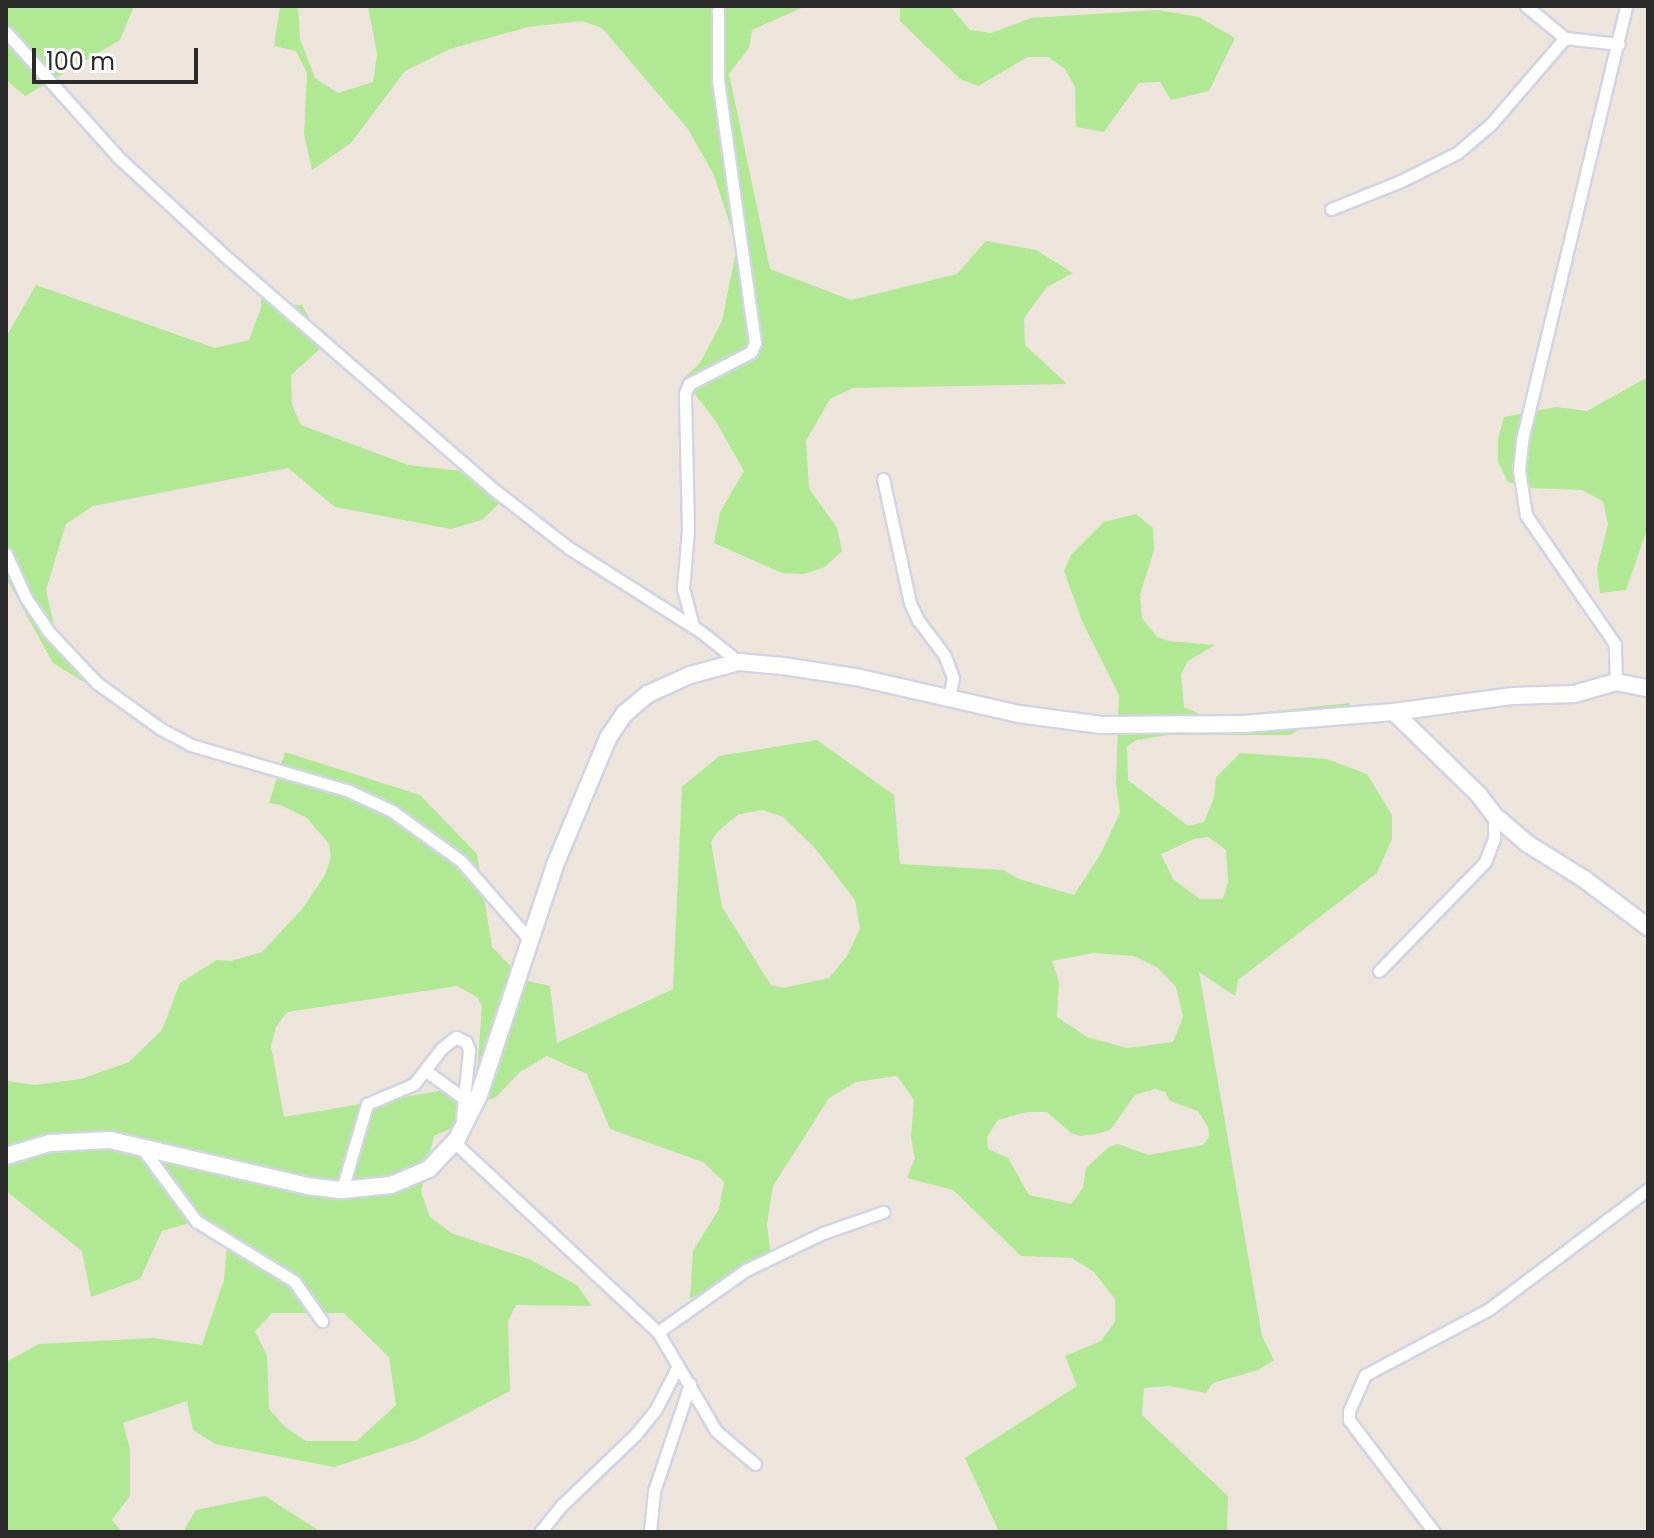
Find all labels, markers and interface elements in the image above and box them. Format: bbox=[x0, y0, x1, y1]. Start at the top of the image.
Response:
scale bar bbox=[36, 32, 202, 82]
text: 100 m bbox=[46, 45, 115, 78]

